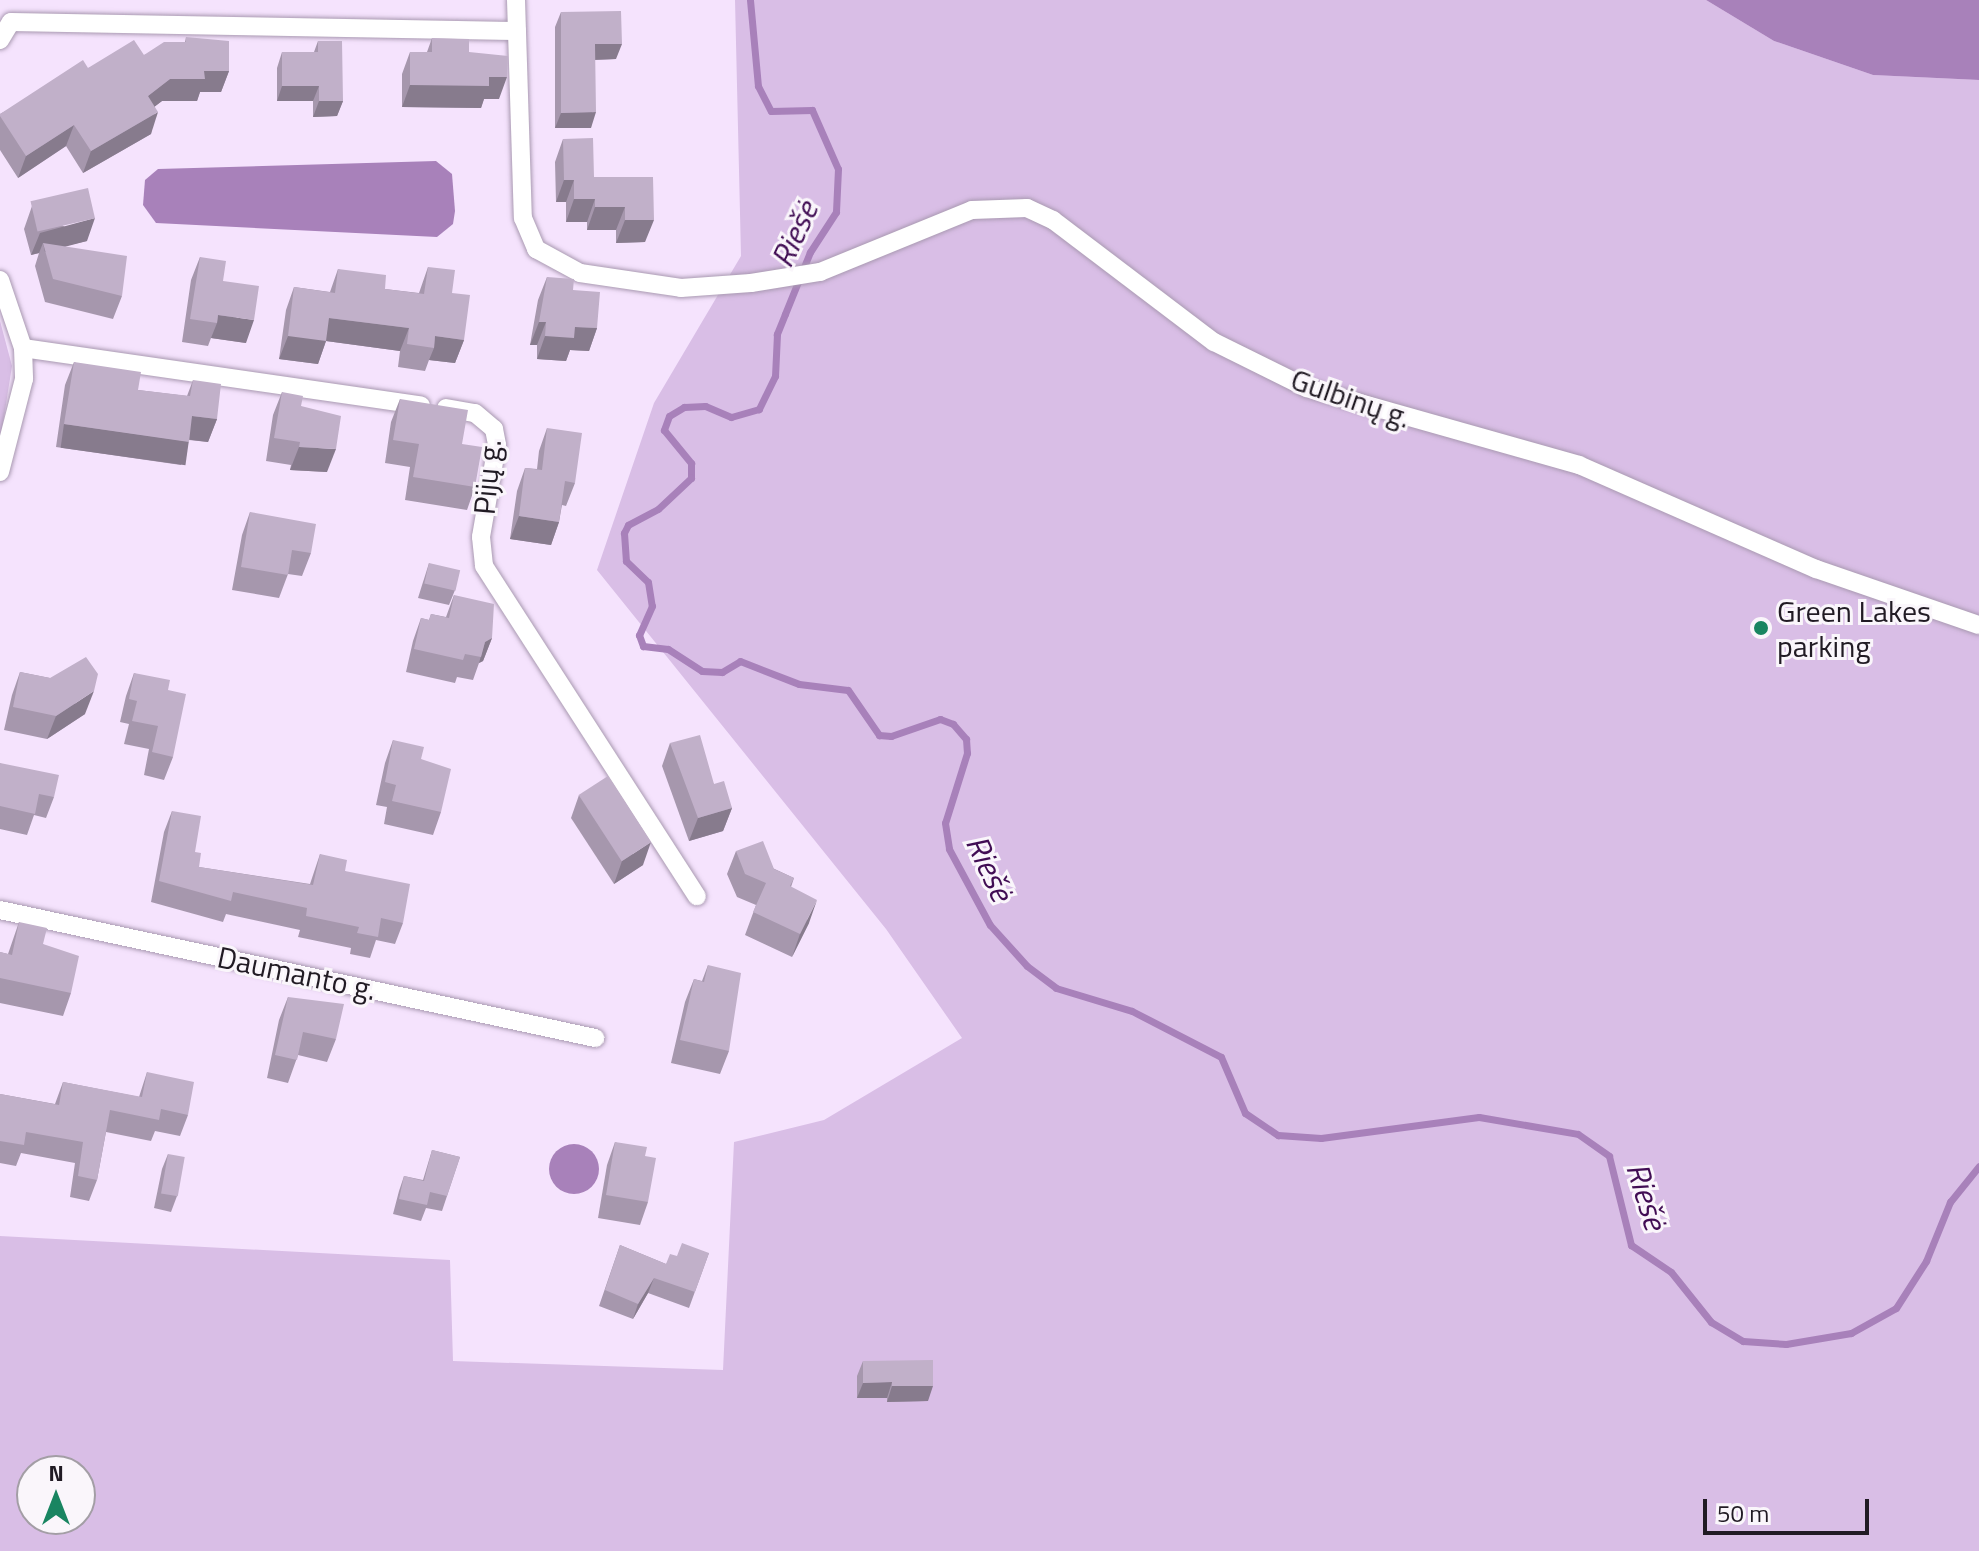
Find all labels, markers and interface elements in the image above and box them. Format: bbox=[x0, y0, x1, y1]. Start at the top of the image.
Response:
water label: Riešė bbox=[762, 195, 826, 273]
street label: Gulbinų g. bbox=[1286, 361, 1416, 435]
street label: Pijų g. bbox=[466, 438, 508, 516]
place label: Green Lakes parking bbox=[1777, 593, 1931, 664]
marker: Green Lakes parking bbox=[1752, 619, 1770, 637]
water label: Riešė bbox=[958, 829, 1022, 907]
street label: Daumanto g. bbox=[214, 939, 380, 1007]
water label: Riešė bbox=[1619, 1158, 1675, 1234]
north arrow bbox=[16, 1455, 96, 1535]
text: N bbox=[48, 1456, 64, 1490]
scale bar bbox=[1707, 1483, 1873, 1533]
text: 50 m bbox=[1717, 1495, 1769, 1531]

